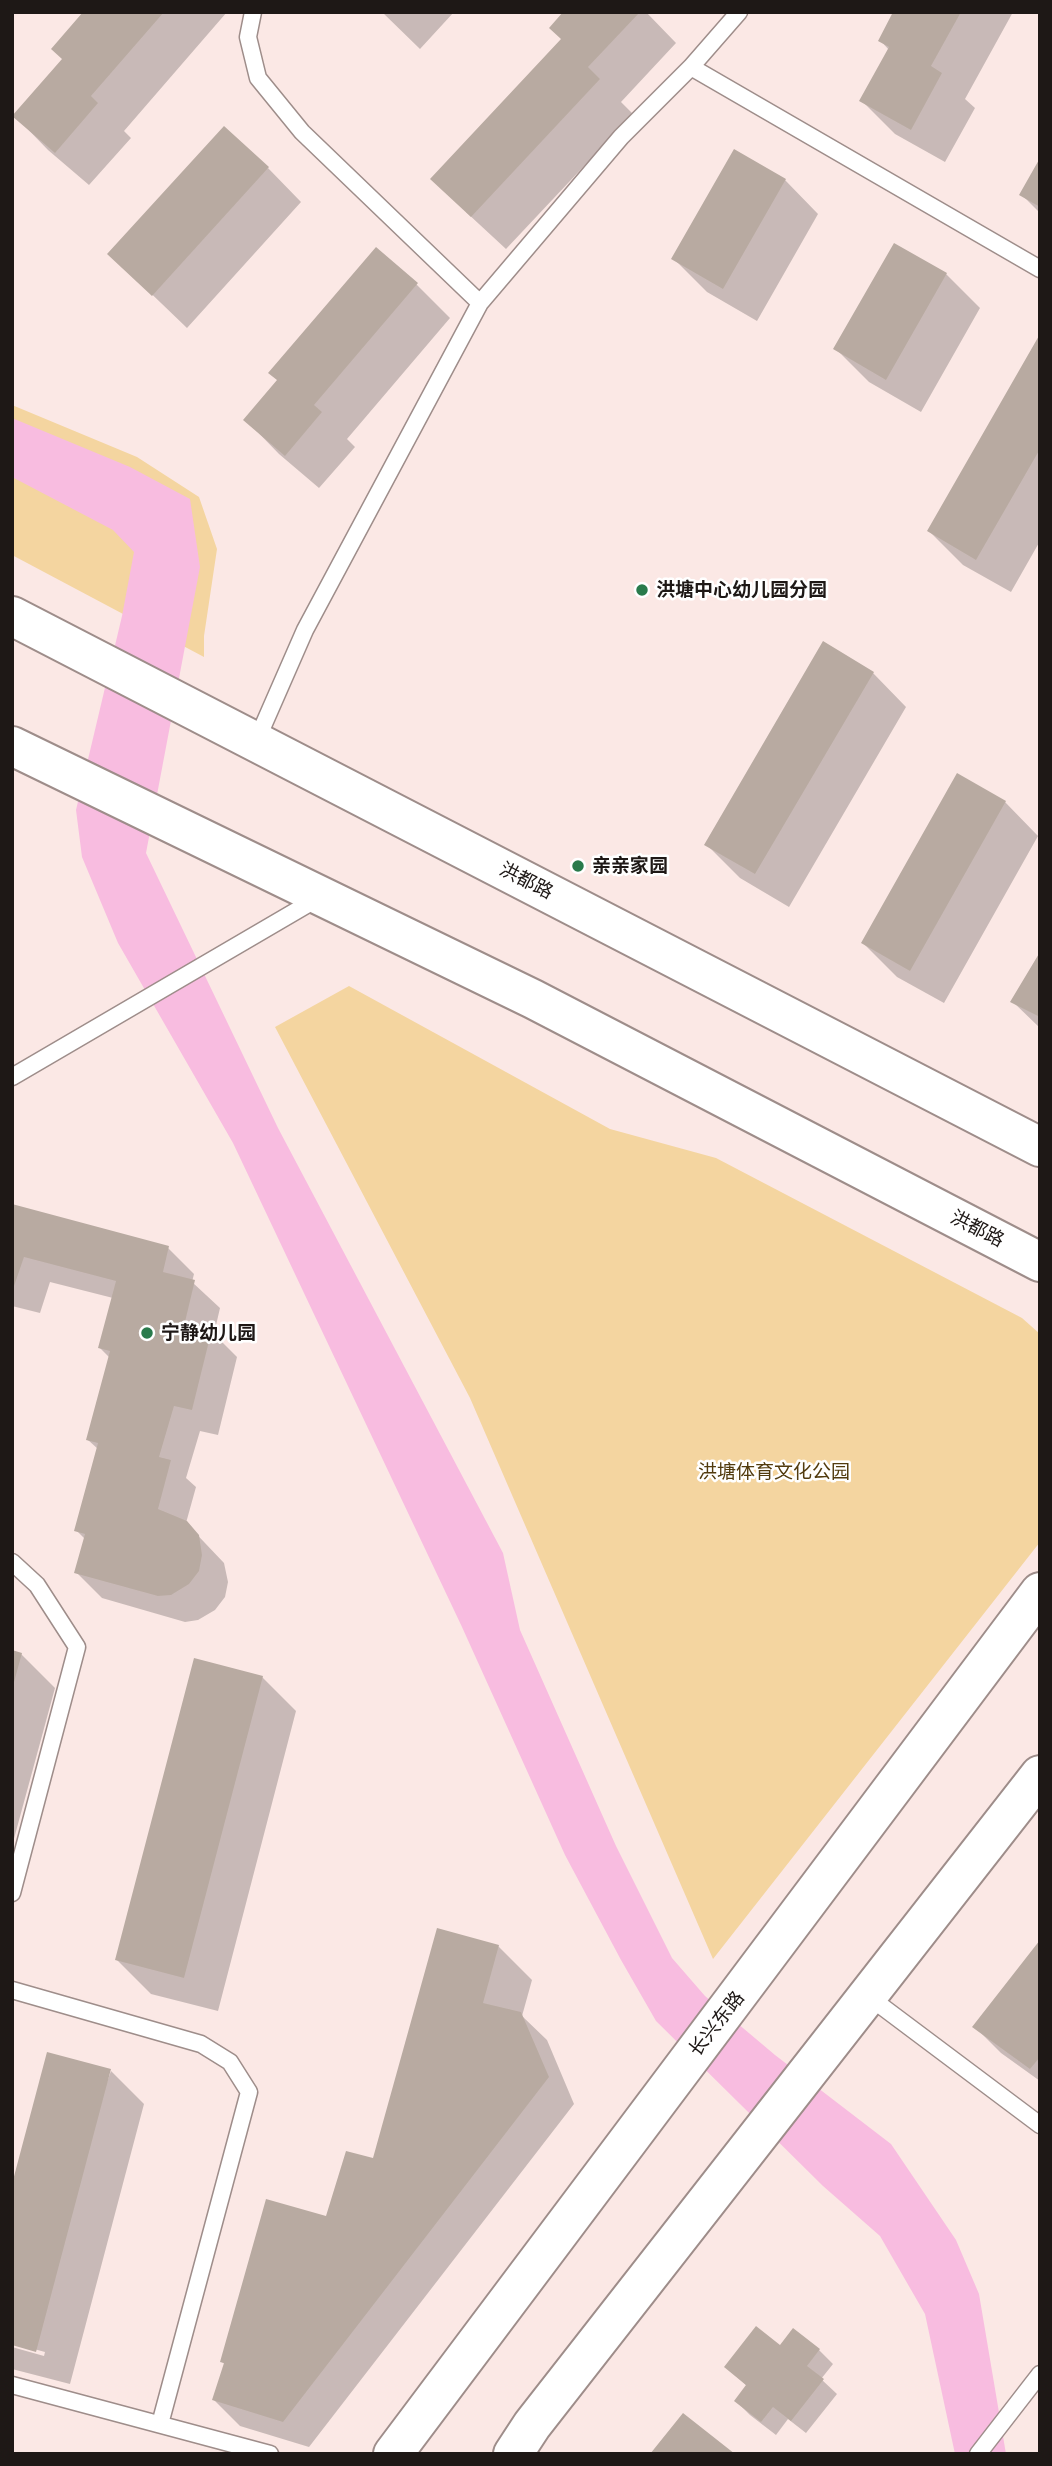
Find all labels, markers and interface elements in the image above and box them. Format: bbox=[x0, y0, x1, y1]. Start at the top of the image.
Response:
place label: 洪塘中心幼儿园分园 bbox=[656, 579, 827, 601]
marker: 洪塘中心幼儿园分园 bbox=[634, 582, 650, 598]
place label: 亲亲家园 bbox=[592, 855, 668, 877]
street label: 洪都路 bbox=[495, 858, 557, 904]
marker: 亲亲家园 bbox=[570, 858, 586, 874]
street label: 洪都路 bbox=[946, 1206, 1008, 1252]
place label: 宁静幼儿园 bbox=[161, 1322, 256, 1344]
marker: 宁静幼儿园 bbox=[139, 1325, 155, 1341]
park label: 洪塘体育文化公园 bbox=[698, 1461, 850, 1483]
street label: 长兴东路 bbox=[685, 1987, 749, 2061]

